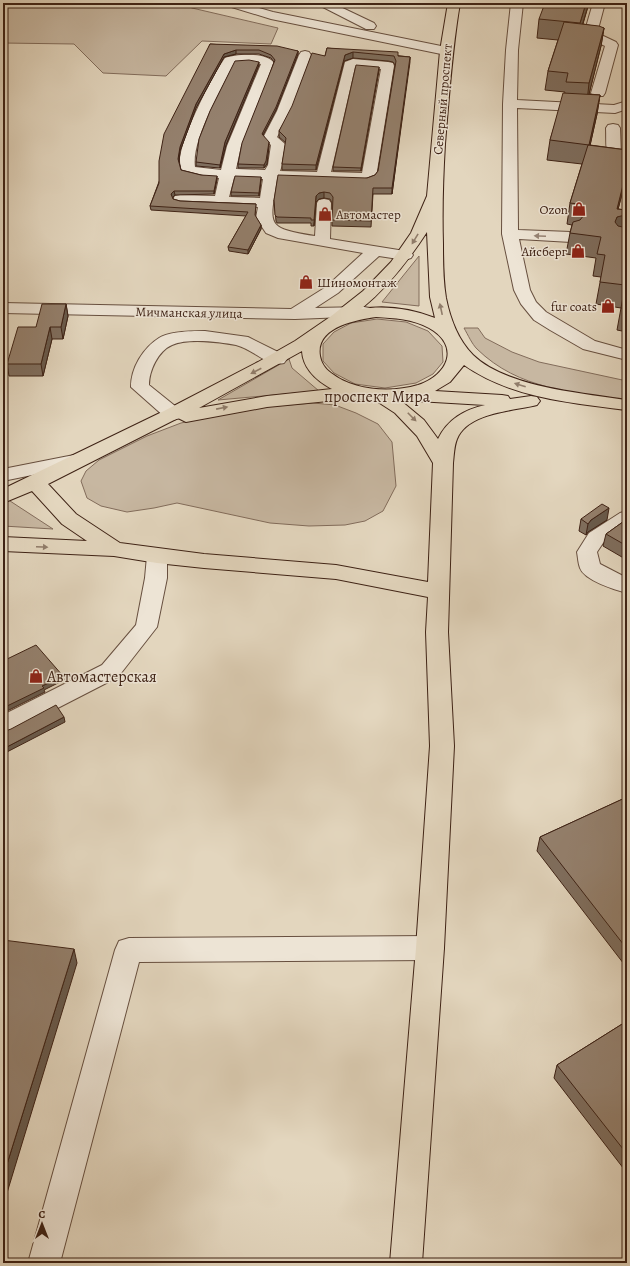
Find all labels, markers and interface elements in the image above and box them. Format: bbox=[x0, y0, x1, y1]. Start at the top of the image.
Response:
street label: Северный проспект bbox=[429, 43, 456, 155]
place label: Ozon bbox=[539, 201, 568, 218]
shop icon: Ozon bbox=[571, 201, 587, 217]
shop icon: Автомастер bbox=[317, 206, 333, 222]
place label: Автомастер bbox=[335, 206, 401, 223]
one-way arrow bbox=[534, 232, 546, 239]
one-way arrow bbox=[412, 233, 419, 245]
place label: Айсберг bbox=[520, 243, 568, 260]
shop icon: Айсберг bbox=[570, 243, 586, 259]
shop icon: Шиномонтаж bbox=[298, 274, 314, 290]
place label: Шиномонтаж bbox=[317, 274, 397, 291]
place label: fur coats bbox=[551, 298, 597, 315]
shop icon: fur coats bbox=[600, 298, 616, 314]
street label: Мичманская улица bbox=[135, 303, 243, 322]
one-way arrow bbox=[437, 303, 443, 315]
one-way arrow bbox=[250, 368, 262, 374]
one-way arrow bbox=[514, 382, 526, 388]
street label: проспект Мира bbox=[324, 386, 431, 408]
one-way arrow bbox=[216, 405, 228, 411]
one-way arrow bbox=[407, 412, 417, 422]
one-way arrow bbox=[36, 543, 48, 550]
place label: Автомастерская bbox=[46, 666, 157, 688]
shop icon: Автомастерская bbox=[28, 668, 44, 684]
north arrow bbox=[22, 1204, 62, 1244]
text: С bbox=[39, 1207, 46, 1222]

